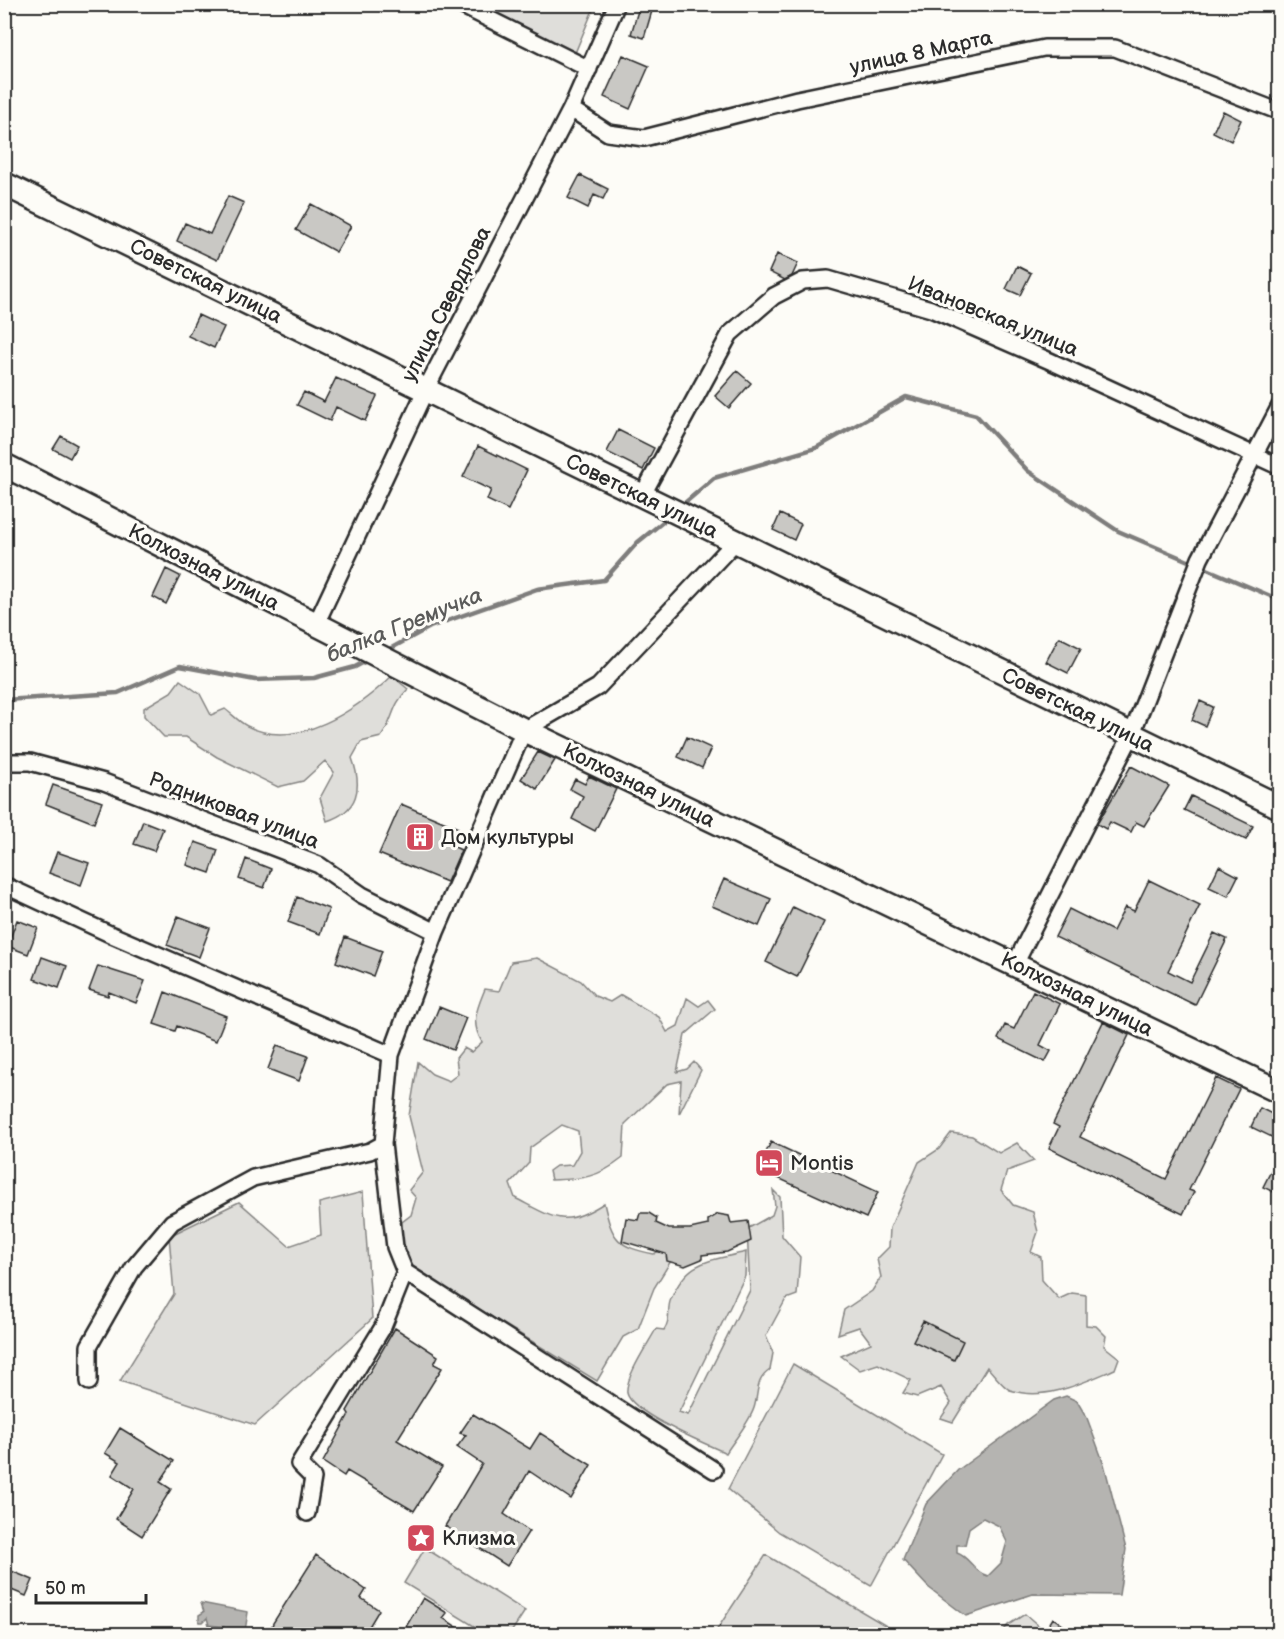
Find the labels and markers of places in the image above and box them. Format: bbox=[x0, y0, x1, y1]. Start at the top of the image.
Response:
building icon: Дом культуры bbox=[404, 821, 436, 853]
place label: Дом культуры bbox=[441, 825, 574, 850]
hotel icon: Montis bbox=[753, 1147, 785, 1179]
place label: Montis bbox=[790, 1151, 854, 1176]
place icon: Клизма bbox=[405, 1522, 437, 1554]
place label: Клизма bbox=[442, 1526, 516, 1551]

